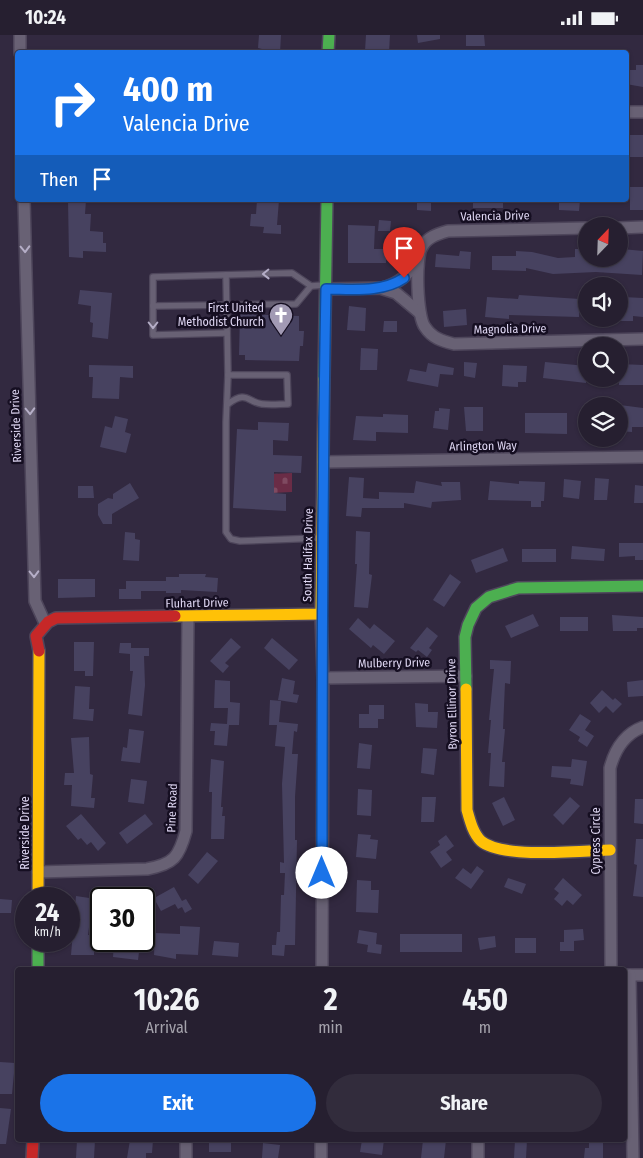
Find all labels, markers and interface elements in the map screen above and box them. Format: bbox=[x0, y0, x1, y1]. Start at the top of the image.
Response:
text: 10:24 bbox=[25, 6, 66, 29]
text: 400 m bbox=[123, 68, 213, 110]
icon: right bbox=[40, 70, 105, 135]
text: Valencia Drive bbox=[123, 110, 250, 137]
icon: arrive bbox=[88, 165, 116, 193]
text: Then bbox=[40, 168, 78, 191]
street label: Valencia Drive bbox=[460, 208, 530, 224]
north arrow bbox=[578, 217, 628, 267]
map controls bbox=[578, 217, 628, 447]
pin bbox=[383, 227, 425, 278]
icon: arrive bbox=[390, 234, 418, 262]
one-way arrow bbox=[20, 245, 31, 253]
one-way arrow bbox=[262, 268, 270, 279]
button: sound bbox=[578, 277, 628, 327]
place label: First United Methodist Church bbox=[178, 301, 264, 329]
church icon: First United Methodist Church bbox=[268, 302, 294, 336]
street label: Magnolia Drive bbox=[473, 321, 547, 337]
one-way arrow bbox=[148, 322, 158, 330]
button: search bbox=[578, 337, 628, 387]
street label: Riverside Drive bbox=[8, 389, 24, 463]
button: layers bbox=[578, 397, 628, 447]
one-way arrow bbox=[24, 407, 35, 415]
street label: Arlington Way bbox=[449, 438, 518, 454]
street label: South Halifax Drive bbox=[300, 508, 316, 602]
one-way arrow bbox=[29, 570, 39, 578]
street label: Fluhart Drive bbox=[165, 595, 229, 611]
street label: Mulberry Drive bbox=[358, 655, 430, 671]
street label: Byron Ellinor Drive bbox=[444, 658, 460, 750]
street label: Pine Road bbox=[164, 783, 180, 833]
street label: Riverside Drive bbox=[18, 796, 32, 870]
street label: Cypress Circle bbox=[589, 807, 603, 875]
position arrow bbox=[295, 846, 347, 898]
speed limit sign: 30 bbox=[90, 887, 155, 952]
text: 24 bbox=[36, 898, 59, 928]
text: km/h bbox=[34, 925, 61, 939]
text: 10:26 bbox=[134, 982, 199, 1018]
text: 2 bbox=[324, 982, 338, 1018]
text: 450 bbox=[462, 982, 508, 1018]
text: Arrival bbox=[145, 1018, 188, 1037]
text: min bbox=[318, 1018, 343, 1037]
text: m bbox=[479, 1018, 491, 1037]
button: Exit bbox=[40, 1074, 316, 1132]
button: Share bbox=[326, 1074, 602, 1132]

